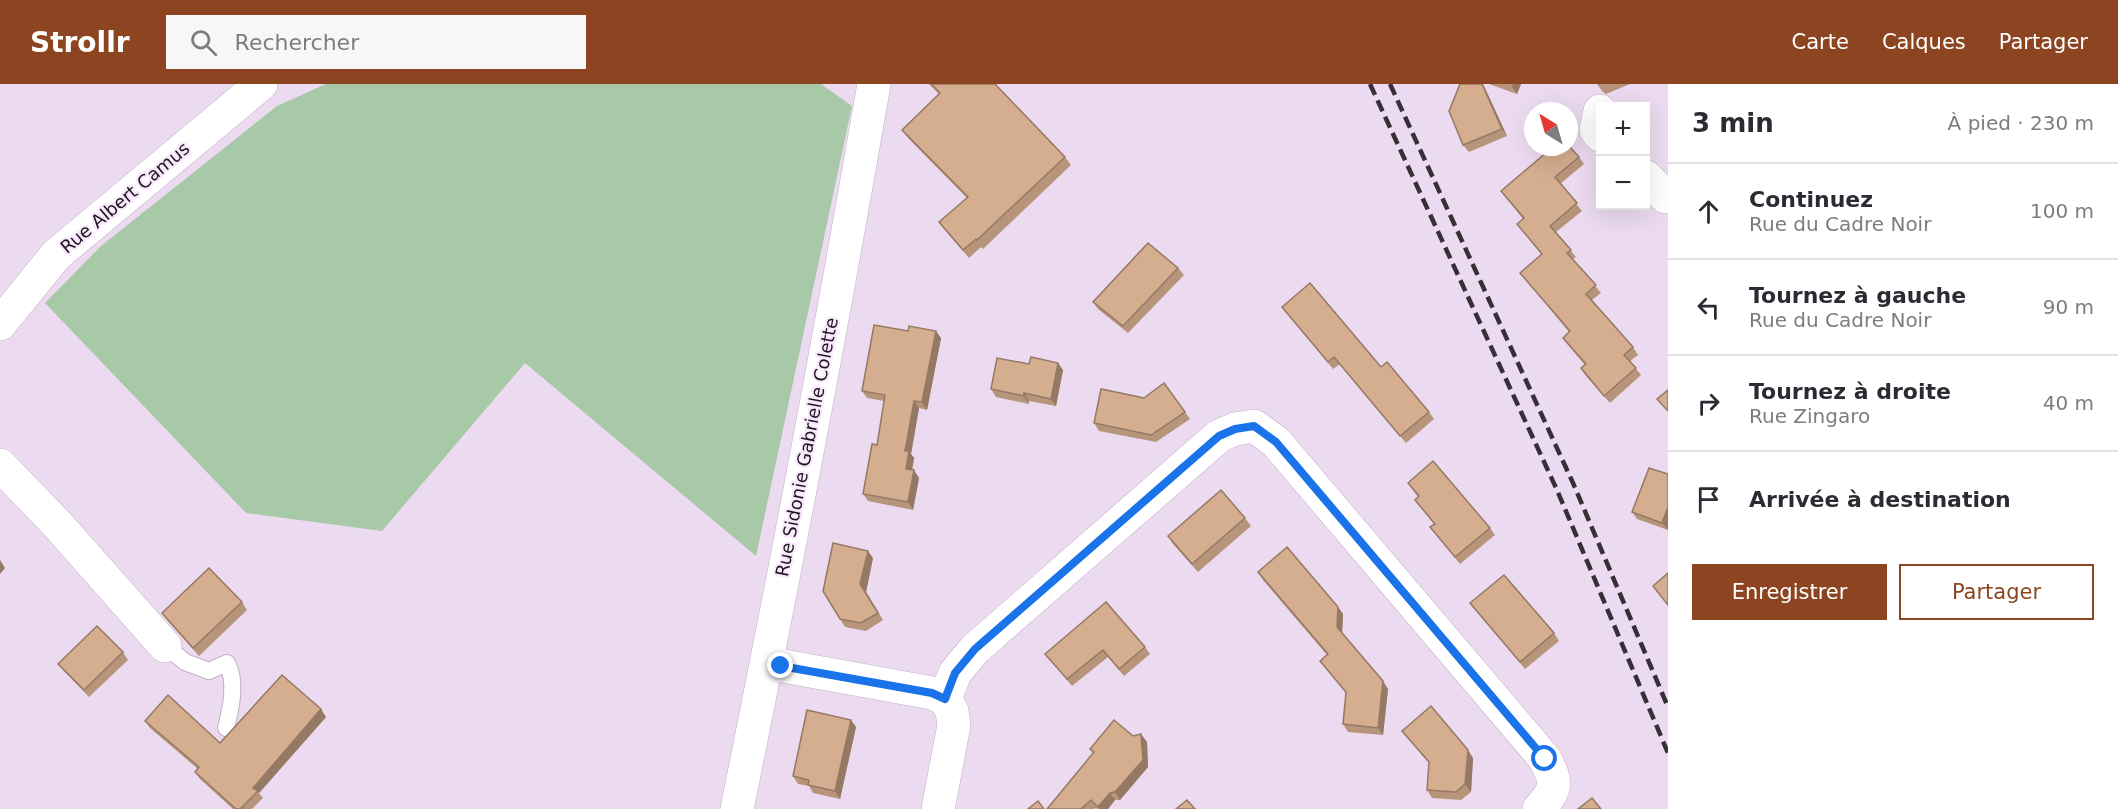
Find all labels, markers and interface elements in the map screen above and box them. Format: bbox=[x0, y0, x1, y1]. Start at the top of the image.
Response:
search box bbox=[166, 15, 586, 69]
text: Strollr bbox=[30, 26, 130, 59]
icon: search bbox=[187, 26, 220, 59]
text: Rechercher bbox=[235, 30, 359, 55]
text: Carte bbox=[1792, 30, 1849, 54]
text: Calques bbox=[1882, 30, 1966, 54]
text: Partager bbox=[1999, 30, 2088, 54]
north arrow bbox=[1524, 102, 1578, 156]
map controls bbox=[1596, 102, 1650, 210]
button: + bbox=[1596, 102, 1650, 156]
text: 3 min bbox=[1692, 108, 1774, 138]
text: À pied · 230 m bbox=[1948, 111, 2094, 135]
street label: Rue Albert Camus bbox=[56, 138, 193, 258]
button: − bbox=[1596, 156, 1650, 210]
text: Continuez bbox=[1749, 187, 1873, 212]
icon: ahead bbox=[1692, 195, 1725, 228]
text: 100 m bbox=[2030, 199, 2094, 223]
text: Rue du Cadre Noir bbox=[1749, 212, 1931, 236]
text: Tournez à gauche bbox=[1749, 283, 1966, 308]
icon: left bbox=[1692, 291, 1725, 324]
text: 90 m bbox=[2043, 295, 2094, 319]
text: Rue du Cadre Noir bbox=[1749, 308, 1931, 332]
street label: Rue Sidonie Gabrielle Colette bbox=[771, 316, 842, 578]
text: Tournez à droite bbox=[1749, 379, 1951, 404]
icon: right bbox=[1692, 387, 1725, 420]
text: 40 m bbox=[2043, 391, 2094, 415]
text: Rue Zingaro bbox=[1749, 404, 1870, 428]
icon: arrive bbox=[1692, 483, 1725, 516]
text: Arrivée à destination bbox=[1749, 487, 2011, 512]
button: Enregistrer bbox=[1692, 564, 1887, 620]
button: Partager bbox=[1899, 564, 2094, 620]
route end bbox=[767, 652, 793, 678]
route start bbox=[1531, 745, 1557, 771]

